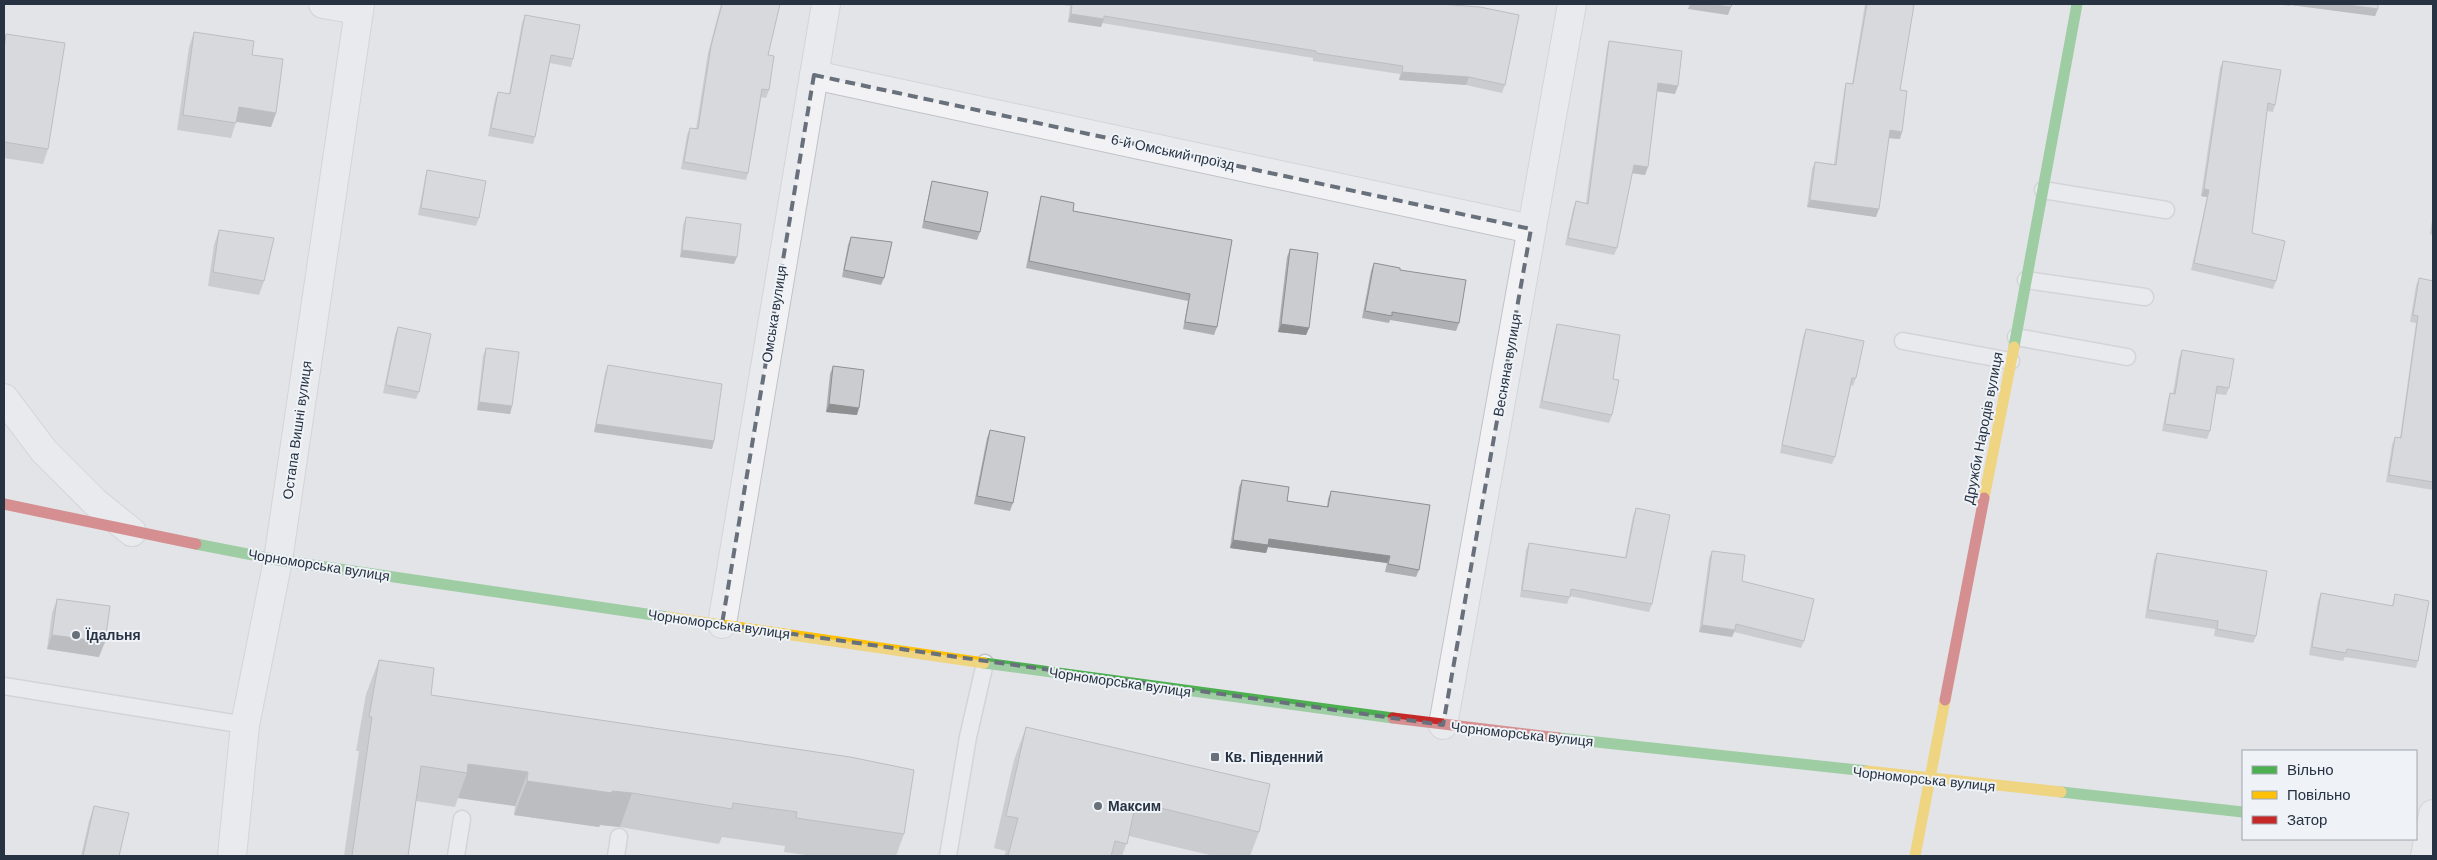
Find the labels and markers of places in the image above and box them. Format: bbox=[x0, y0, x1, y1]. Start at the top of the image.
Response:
place label: Їдальня bbox=[85, 627, 141, 643]
marker: Їдальня bbox=[70, 629, 82, 641]
place label: Кв. Південний bbox=[1225, 749, 1323, 765]
marker: Кв. Південний bbox=[1209, 751, 1221, 763]
place label: Максим bbox=[1108, 798, 1161, 814]
marker: Максим bbox=[1092, 800, 1104, 812]

